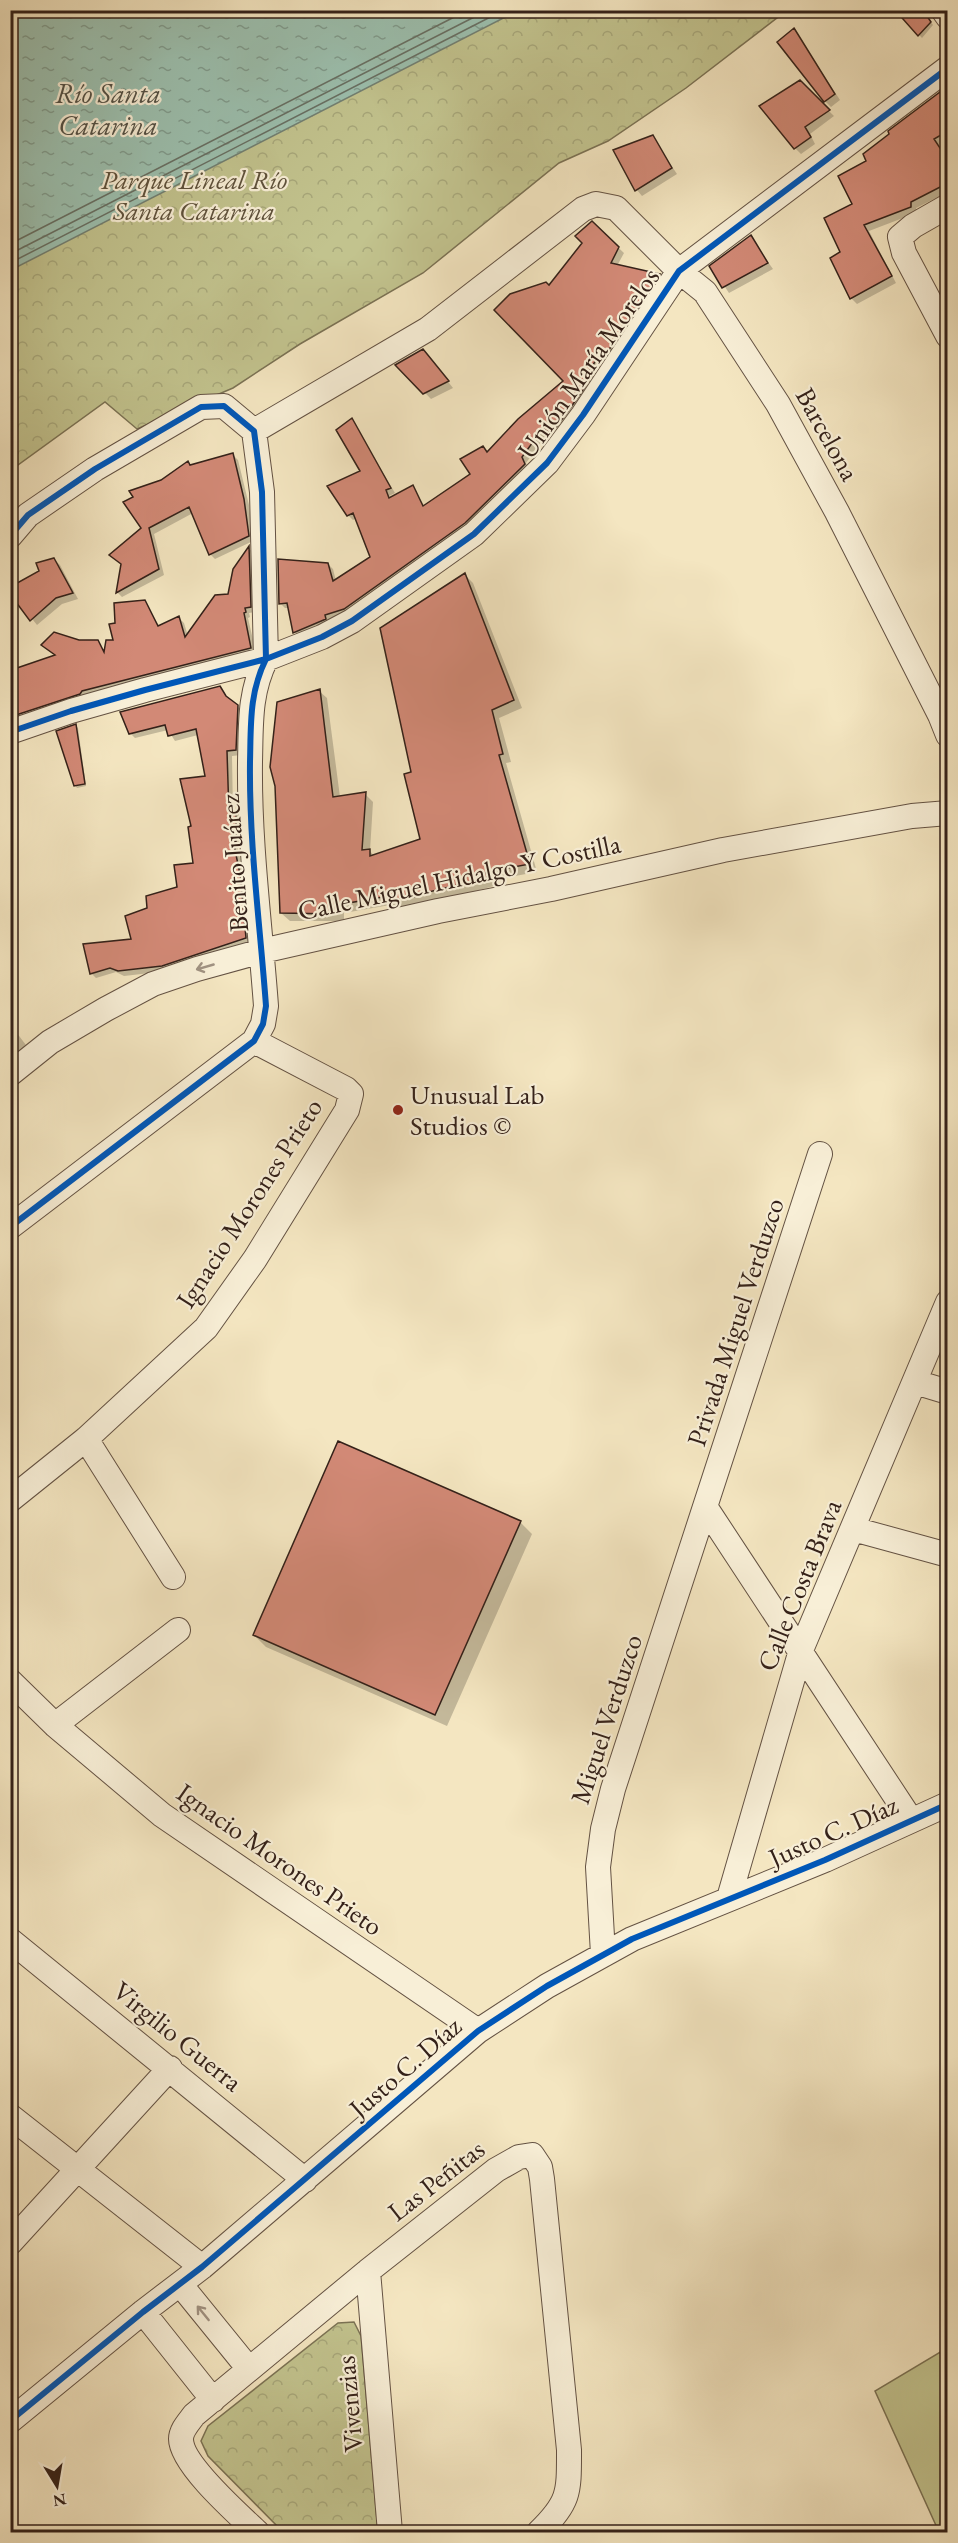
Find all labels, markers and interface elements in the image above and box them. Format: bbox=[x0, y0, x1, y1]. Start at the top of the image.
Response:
water label: Río Santa Catarina bbox=[55, 75, 161, 143]
park label: Parque Lineal Río Santa Catarina bbox=[101, 162, 287, 228]
street label: Unión María Morelos bbox=[509, 261, 667, 465]
street label: Barcelona bbox=[788, 381, 868, 487]
street label: Benito Juárez bbox=[212, 792, 256, 933]
street label: Calle Miguel Hidalgo Y Costilla bbox=[294, 826, 624, 928]
one-way arrow bbox=[196, 962, 215, 973]
place label: Unusual Lab Studios © bbox=[410, 1077, 544, 1143]
street label: Ignacio Morones Prieto bbox=[168, 1091, 330, 1315]
marker: Unusual Lab Studios © bbox=[391, 1103, 405, 1117]
street label: Privada Miguel Verduzco bbox=[678, 1194, 792, 1450]
street label: Calle Costa Brava bbox=[749, 1494, 849, 1676]
street label: Miguel Verduzco bbox=[562, 1630, 650, 1808]
street label: Ignacio Morones Prieto bbox=[170, 1775, 390, 1943]
street label: Justo C. Díaz bbox=[761, 1787, 904, 1876]
street label: Virgilio Guerra bbox=[106, 1973, 250, 2099]
street label: Justo C. Díaz bbox=[340, 2008, 469, 2127]
street label: Las Peñitas bbox=[380, 2131, 492, 2229]
one-way arrow bbox=[196, 2305, 209, 2321]
street label: Vivenzias bbox=[327, 2354, 371, 2454]
north arrow bbox=[27, 2456, 87, 2516]
text: N bbox=[51, 2489, 68, 2512]

